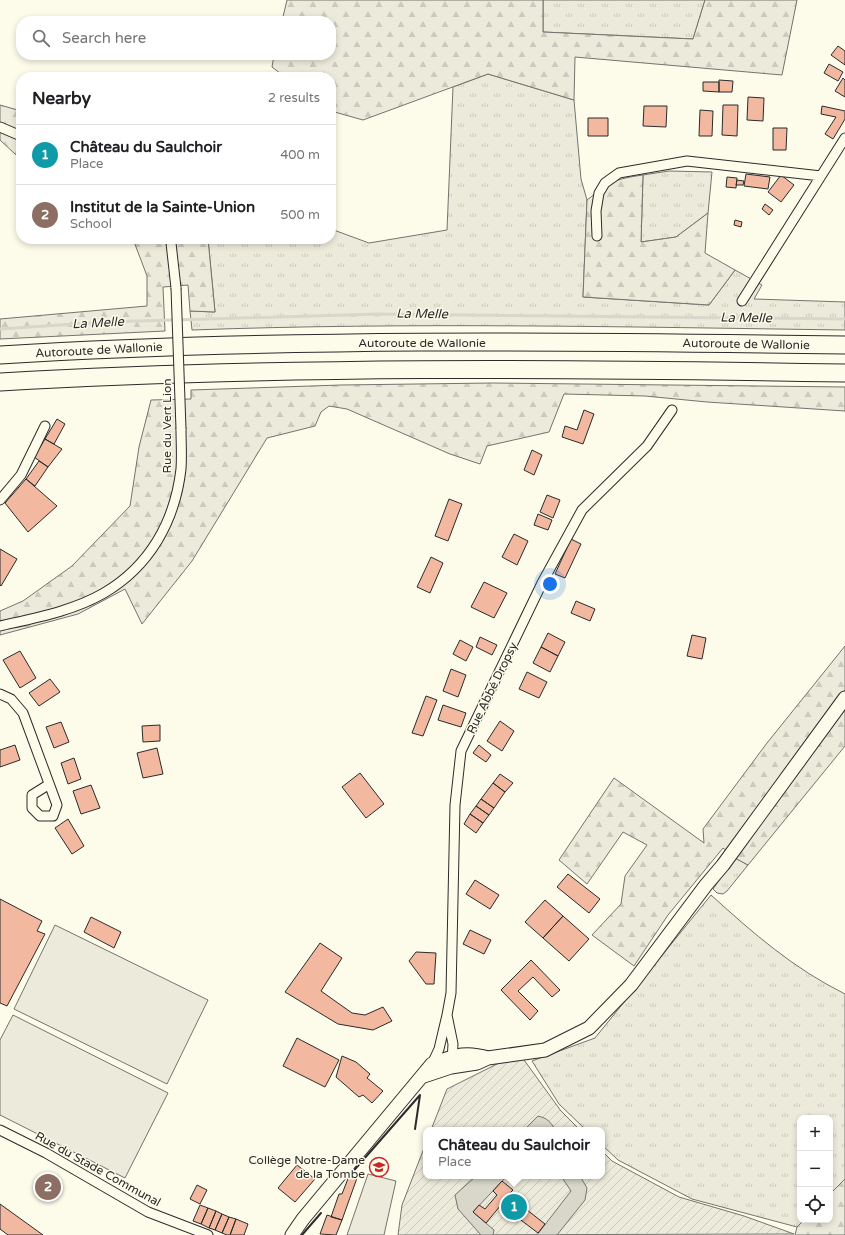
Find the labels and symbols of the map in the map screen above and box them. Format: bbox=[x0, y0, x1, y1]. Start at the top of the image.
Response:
water label: La Melle bbox=[396, 306, 449, 322]
water label: La Melle bbox=[720, 310, 773, 326]
water label: La Melle bbox=[72, 314, 125, 332]
street label: Autoroute de Wallonie bbox=[358, 336, 486, 350]
street label: Autoroute de Wallonie bbox=[682, 336, 810, 352]
street label: Autoroute de Wallonie bbox=[35, 340, 163, 360]
street label: Rue du Vert Lion bbox=[160, 378, 174, 474]
your location bbox=[540, 574, 560, 594]
street label: Rue Abbé Dropsy bbox=[464, 639, 520, 736]
street label: Rue du Stade Communal bbox=[33, 1129, 163, 1209]
place label: Collège Notre-Dame de la Tombe bbox=[248, 1153, 365, 1181]
school or university icon: Collège Notre-Dame de la Tombe bbox=[368, 1156, 390, 1178]
pin: 2 bbox=[35, 1172, 61, 1202]
pin: 1 bbox=[501, 1192, 527, 1222]

